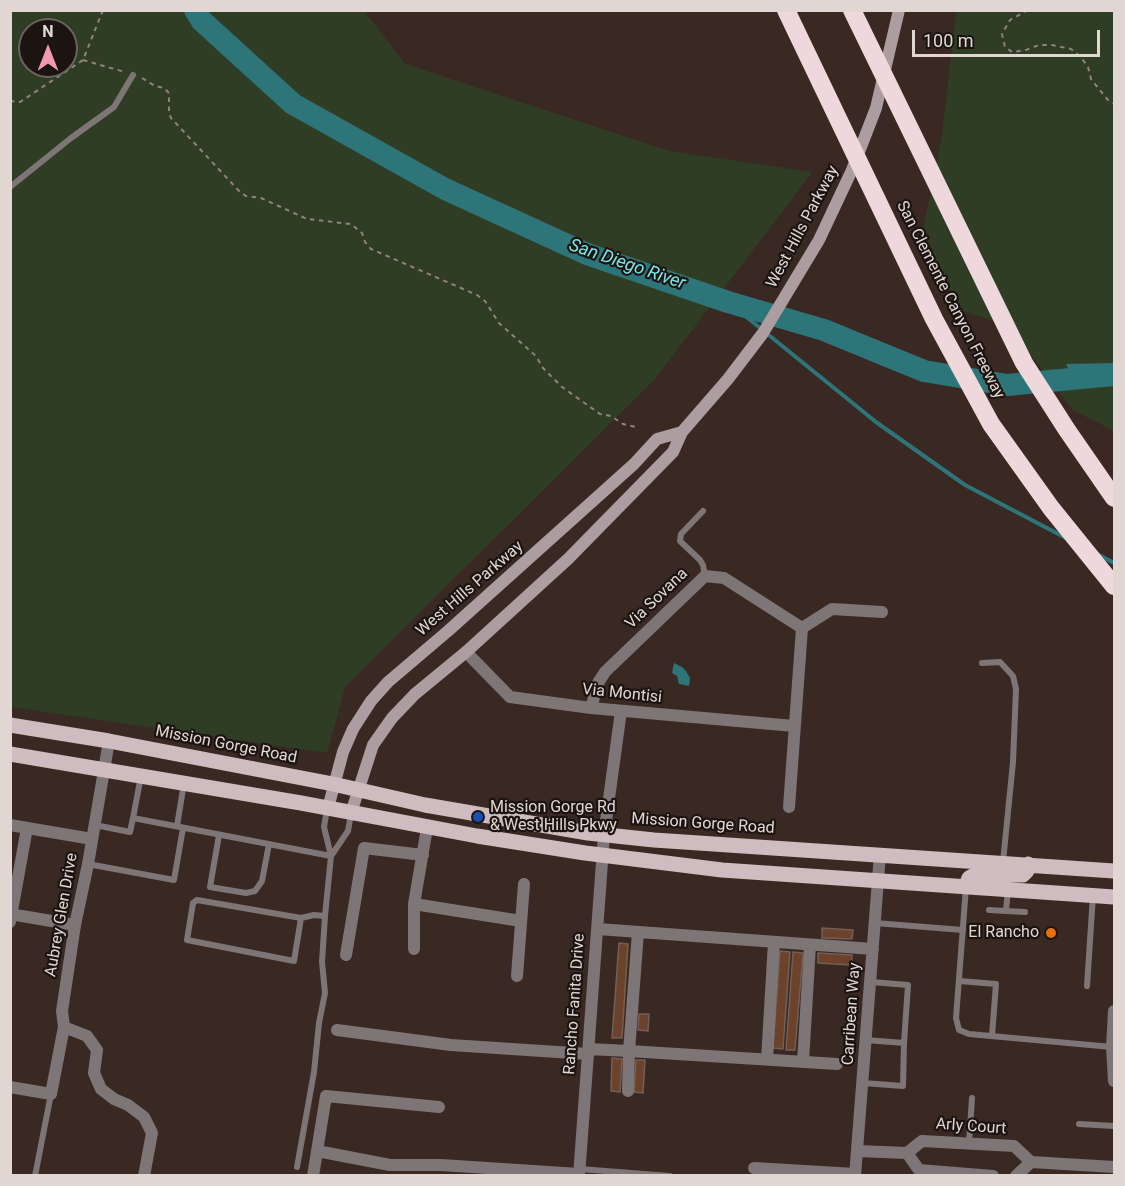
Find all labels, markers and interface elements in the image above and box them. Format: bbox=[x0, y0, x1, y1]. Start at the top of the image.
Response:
north arrow bbox=[18, 18, 78, 78]
scale bar bbox=[915, 18, 1102, 56]
text: N bbox=[42, 22, 54, 41]
text: 100 m bbox=[923, 30, 974, 51]
street label: West Hills Parkway bbox=[763, 163, 843, 291]
street label: San Clemente Canyon Freeway bbox=[892, 198, 1008, 402]
water label: San Diego River bbox=[566, 235, 688, 295]
street label: West Hills Parkway bbox=[413, 537, 527, 641]
street label: Via Sovana bbox=[622, 565, 692, 633]
street label: Via Montisi bbox=[581, 680, 663, 708]
street label: Mission Gorge Road bbox=[154, 722, 298, 768]
place label: Mission Gorge Rd & West Hills Pkwy bbox=[490, 798, 617, 836]
street label: Mission Gorge Road bbox=[631, 809, 775, 839]
marker: Mission Gorge Rd & West Hills Pkwy bbox=[471, 810, 485, 824]
street label: Aubrey Glen Drive bbox=[42, 852, 82, 978]
place label: El Rancho bbox=[968, 923, 1039, 943]
marker: El Rancho bbox=[1044, 926, 1058, 940]
street label: Rancho Fanita Drive bbox=[560, 933, 590, 1075]
street label: Carribean Way bbox=[839, 962, 865, 1066]
street label: Arly Court bbox=[935, 1115, 1007, 1139]

